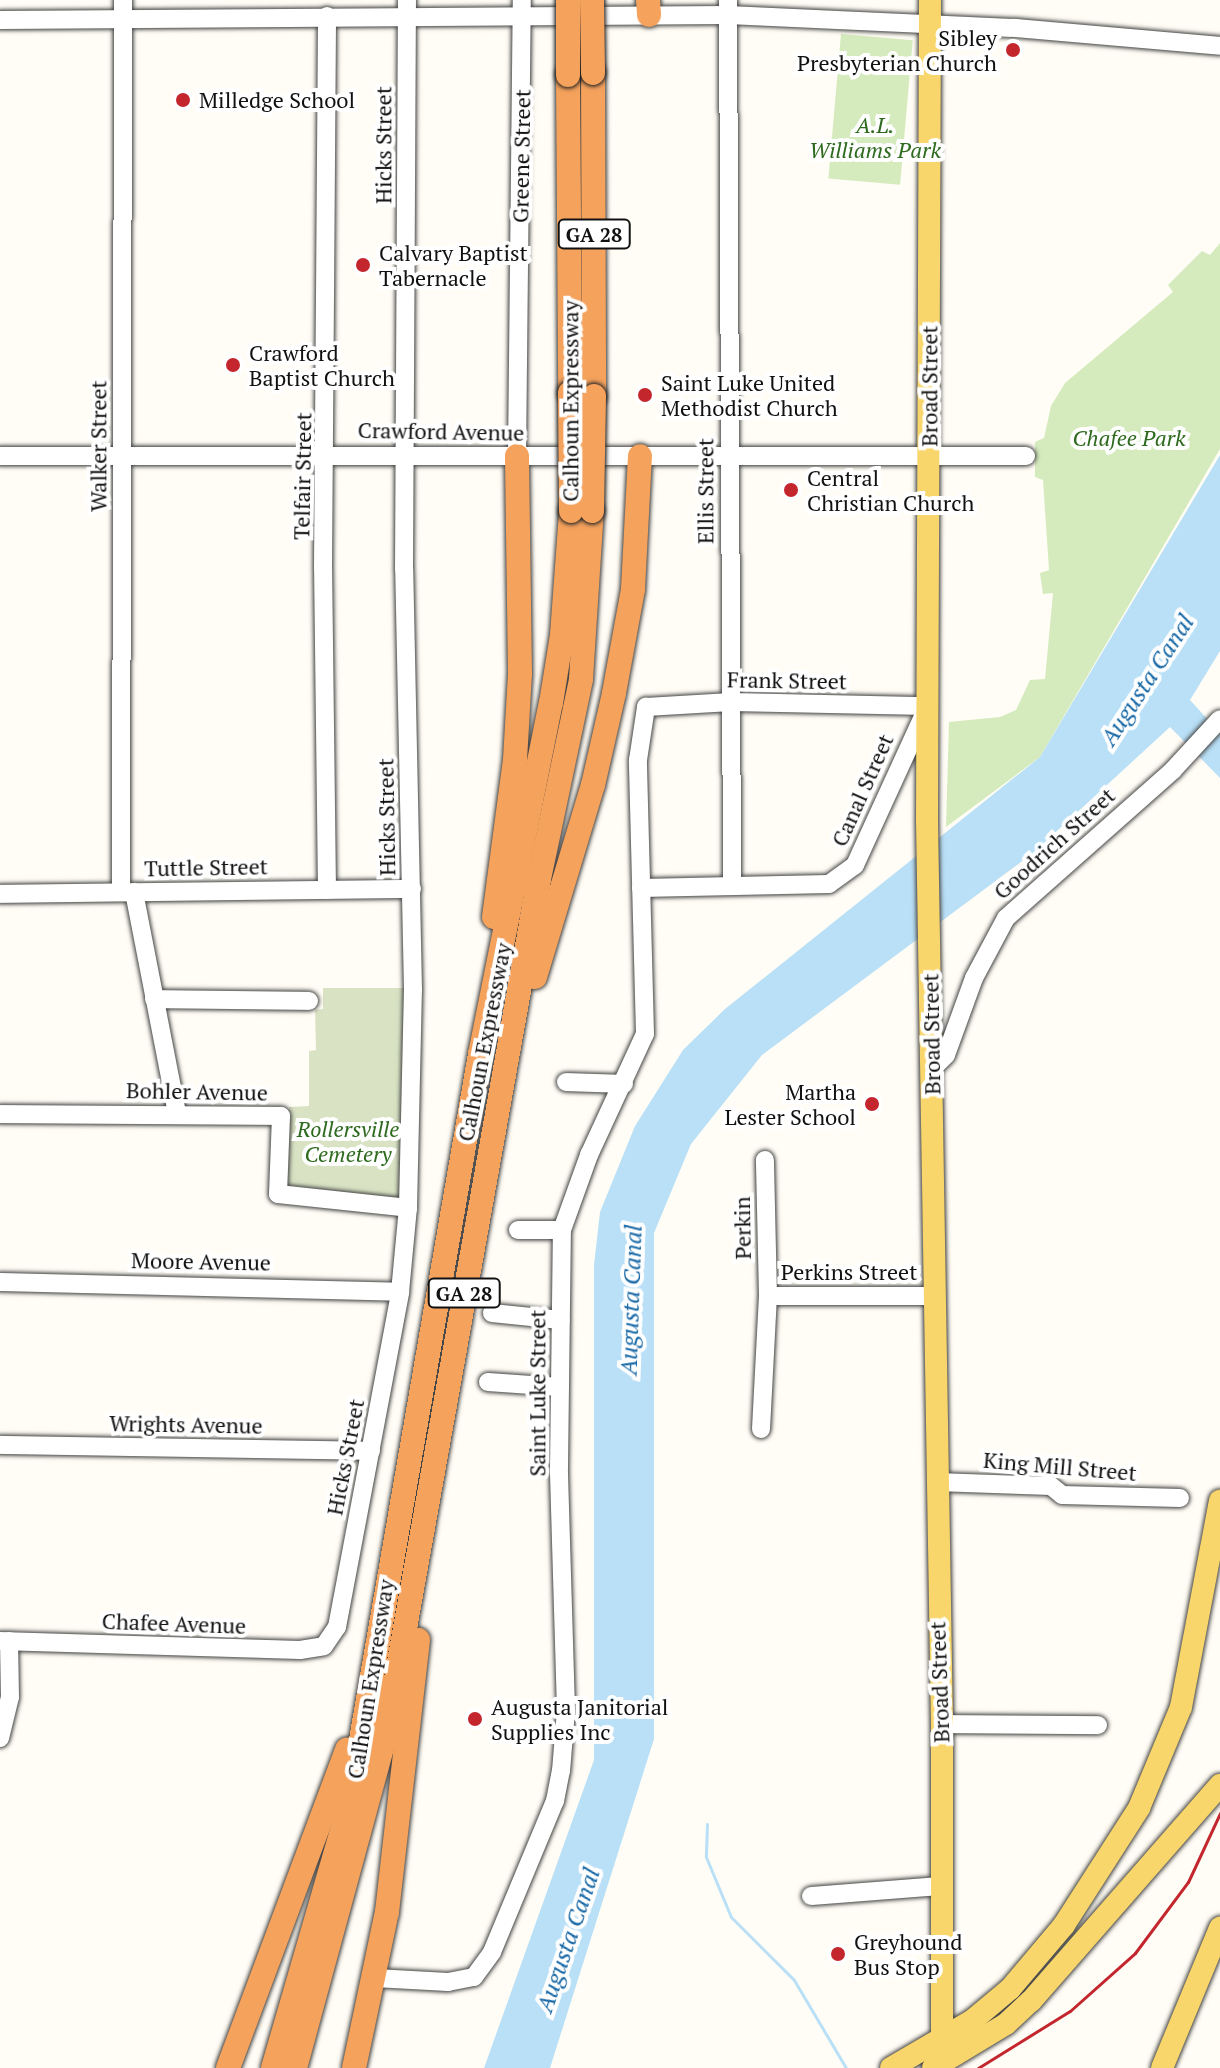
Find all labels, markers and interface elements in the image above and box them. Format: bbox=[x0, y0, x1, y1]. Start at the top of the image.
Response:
place label: Sibley Presbyterian Church bbox=[797, 24, 997, 76]
marker: Sibley Presbyterian Church bbox=[1004, 41, 1022, 59]
street label: Hicks Street bbox=[370, 86, 396, 204]
place label: Milledge School bbox=[199, 87, 355, 113]
street label: Greene Street bbox=[507, 89, 535, 223]
marker: Milledge School bbox=[174, 91, 192, 109]
park label: A.L. Williams Park bbox=[809, 111, 941, 162]
road number: GA 28 bbox=[556, 218, 632, 250]
place label: Calvary Baptist Tabernacle bbox=[379, 239, 528, 290]
marker: Calvary Baptist Tabernacle bbox=[354, 256, 372, 274]
street label: Calhoun Expressway bbox=[557, 300, 583, 502]
street label: Broad Street bbox=[916, 325, 942, 447]
place label: Crawford Baptist Church bbox=[249, 339, 395, 390]
marker: Crawford Baptist Church bbox=[224, 356, 242, 374]
place label: Saint Luke United Methodist Church bbox=[661, 369, 838, 420]
street label: Walker Street bbox=[85, 380, 111, 512]
marker: Saint Luke United Methodist Church bbox=[636, 386, 654, 404]
street label: Telfair Street bbox=[288, 412, 316, 540]
street label: Crawford Avenue bbox=[357, 416, 525, 446]
park label: Chafee Park bbox=[1073, 425, 1185, 451]
street label: Ellis Street bbox=[692, 438, 718, 544]
place label: Central Christian Church bbox=[807, 464, 974, 516]
marker: Central Christian Church bbox=[782, 481, 800, 499]
water label: Augusta Canal bbox=[1094, 609, 1200, 751]
street label: Frank Street bbox=[727, 666, 847, 694]
street label: Canal Street bbox=[826, 730, 898, 850]
street label: Hicks Street bbox=[372, 758, 400, 876]
street label: Goodrich Street bbox=[988, 782, 1120, 904]
street label: Tuttle Street bbox=[144, 853, 268, 881]
street label: Calhoun Expressway bbox=[452, 941, 516, 1143]
street label: Broad Street bbox=[917, 973, 945, 1095]
street label: Bohler Avenue bbox=[126, 1077, 268, 1105]
place label: Martha Lester School bbox=[724, 1078, 856, 1130]
marker: Martha Lester School bbox=[863, 1095, 881, 1113]
park label: Rollersville Cemetery bbox=[297, 1115, 399, 1166]
street label: Perkin bbox=[728, 1196, 756, 1260]
water label: Augusta Canal bbox=[614, 1224, 648, 1376]
street label: Moore Avenue bbox=[131, 1247, 271, 1275]
street label: Perkins Street bbox=[781, 1259, 917, 1285]
road number: GA 28 bbox=[426, 1277, 502, 1309]
street label: Saint Luke Street bbox=[524, 1309, 550, 1477]
street label: Hicks Street bbox=[321, 1397, 369, 1517]
street label: Wrights Avenue bbox=[109, 1409, 263, 1439]
street label: King Mill Street bbox=[982, 1446, 1138, 1486]
street label: Calhoun Expressway bbox=[341, 1577, 399, 1781]
street label: Chafee Avenue bbox=[101, 1607, 247, 1639]
street label: Broad Street bbox=[924, 1621, 954, 1743]
place label: Augusta Janitorial Supplies Inc bbox=[491, 1693, 668, 1744]
marker: Augusta Janitorial Supplies Inc bbox=[466, 1710, 484, 1728]
water label: Augusta Canal bbox=[530, 1864, 606, 2016]
place label: Greyhound Bus Stop bbox=[854, 1928, 962, 1980]
marker: Greyhound Bus Stop bbox=[829, 1945, 847, 1963]

